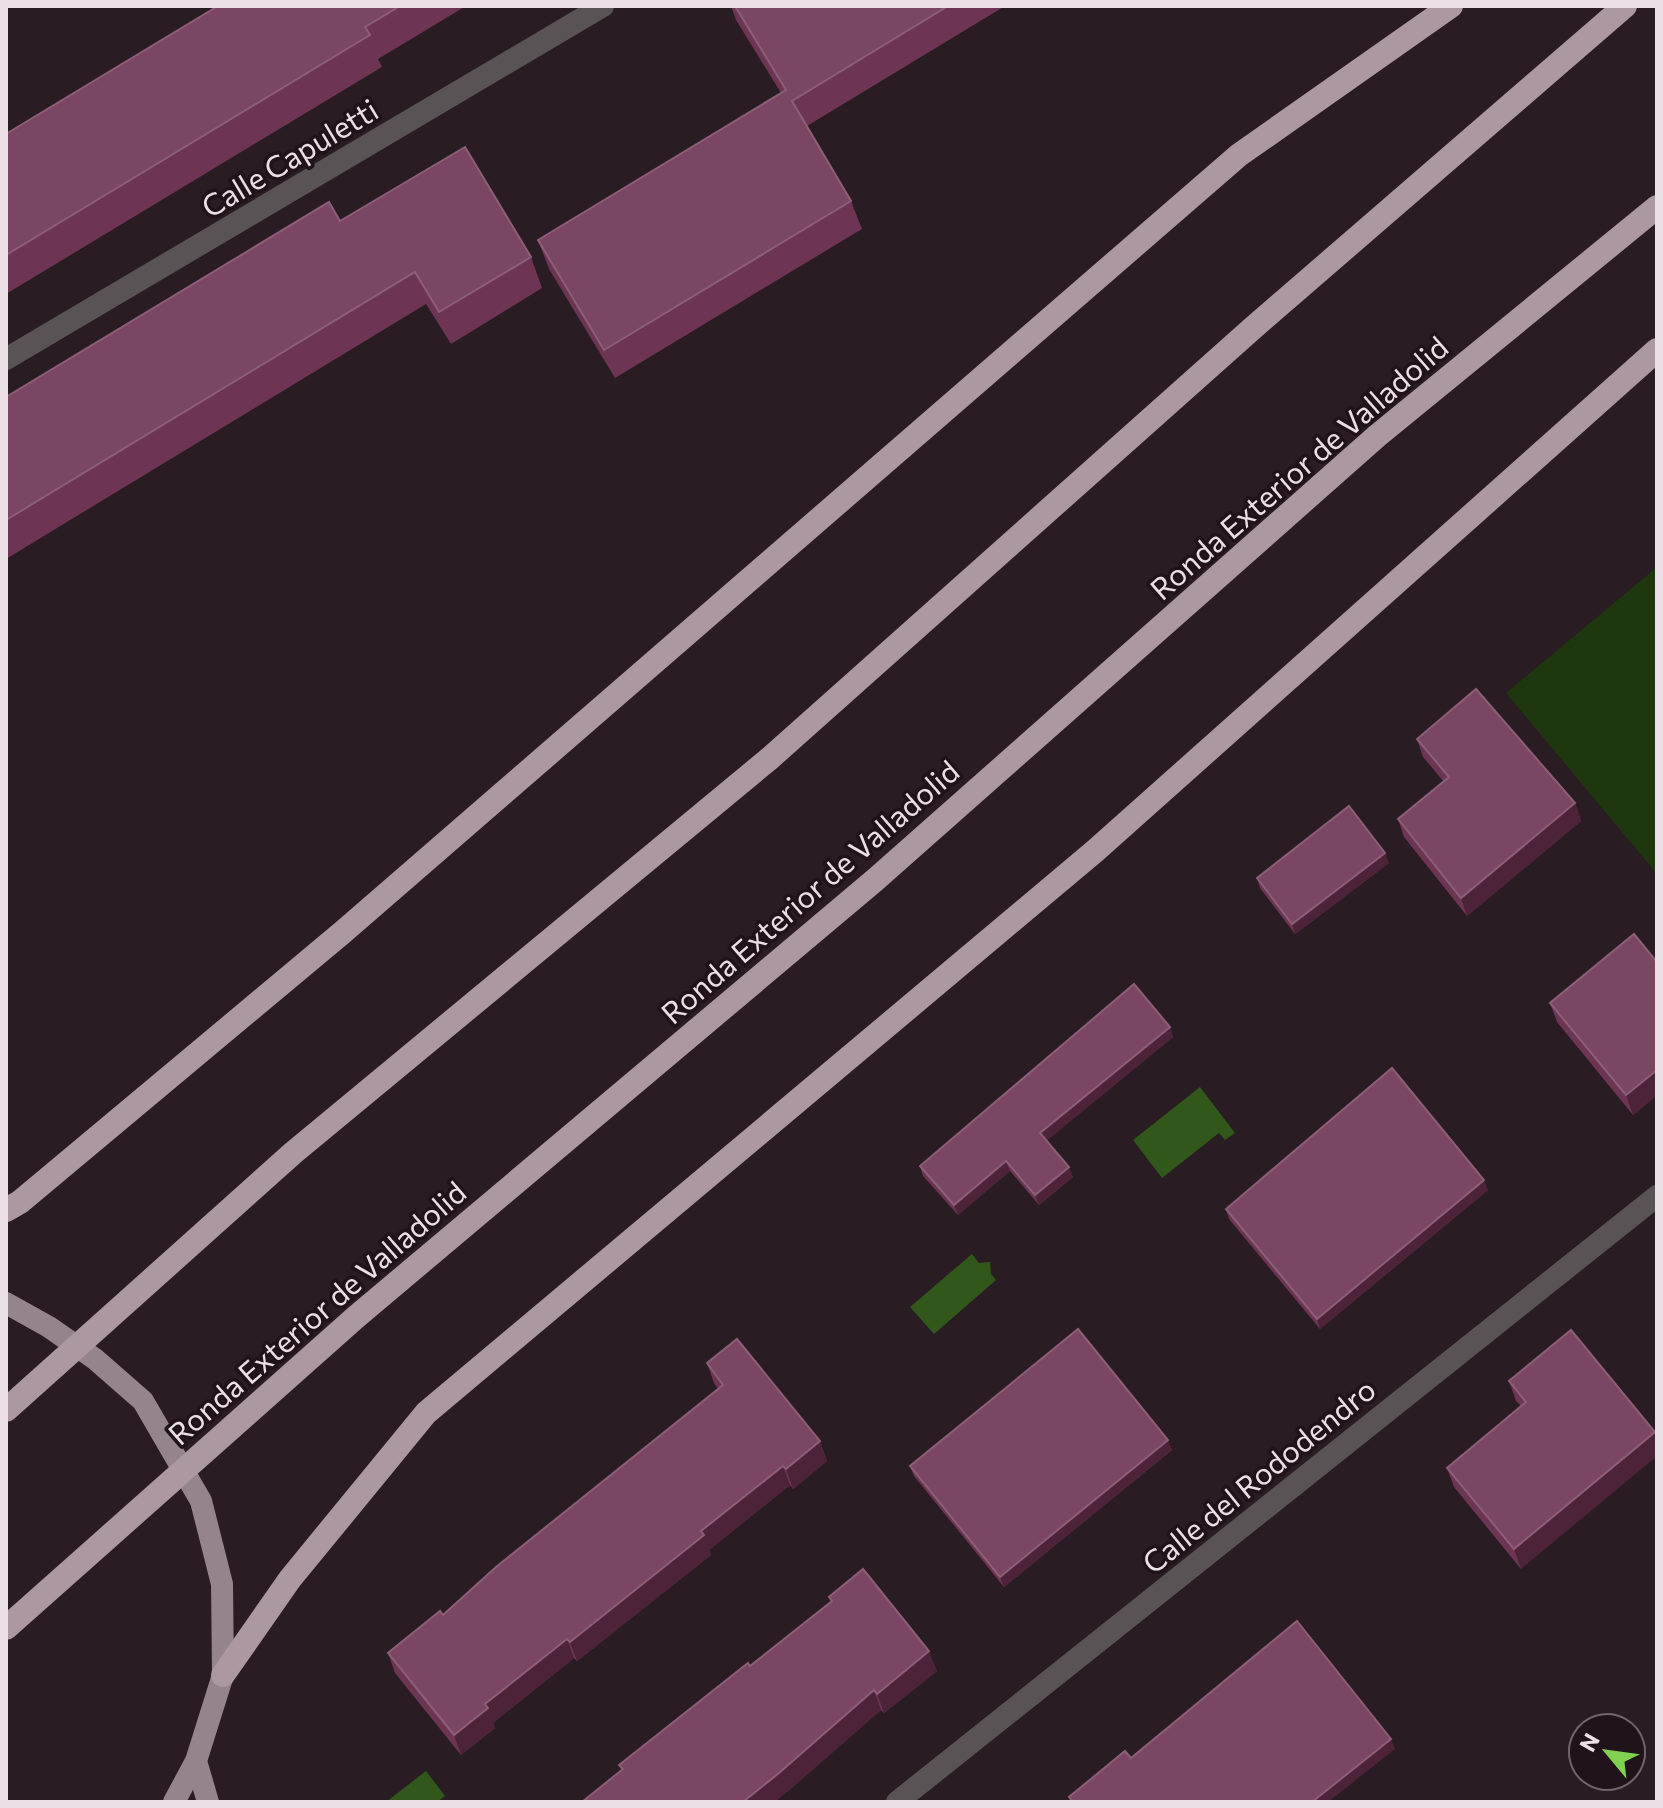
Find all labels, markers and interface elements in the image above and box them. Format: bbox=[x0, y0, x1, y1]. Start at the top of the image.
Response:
street label: Calle Capuletti bbox=[194, 90, 384, 224]
street label: Ronda Exterior de Valladolid bbox=[1142, 328, 1454, 606]
street label: Ronda Exterior de Valladolid bbox=[653, 752, 965, 1030]
street label: Ronda Exterior de Valladolid bbox=[160, 1173, 472, 1451]
street label: Calle del Rododendro bbox=[1134, 1370, 1382, 1580]
north arrow bbox=[1567, 1712, 1647, 1792]
text: N bbox=[1573, 1728, 1605, 1756]

